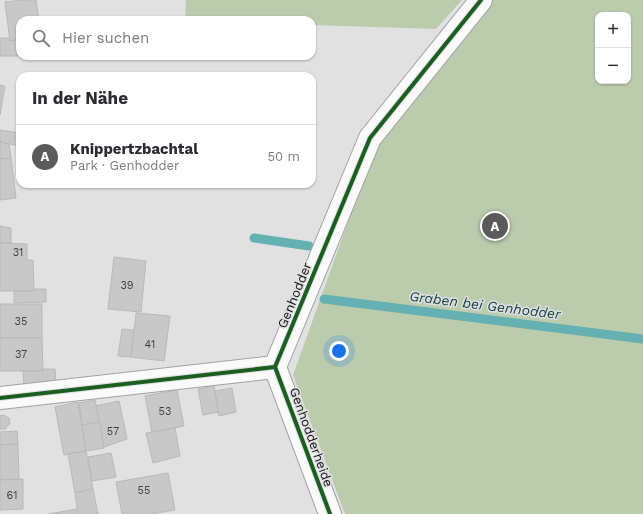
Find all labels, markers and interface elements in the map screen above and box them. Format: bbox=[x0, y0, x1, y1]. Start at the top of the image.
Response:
map controls bbox=[595, 12, 631, 84]
button: + bbox=[595, 12, 631, 48]
search box bbox=[16, 16, 316, 60]
icon: search bbox=[30, 27, 52, 49]
text: Hier suchen bbox=[62, 29, 149, 47]
button: − bbox=[595, 48, 631, 84]
text: In der Nähe bbox=[32, 88, 128, 108]
text: Knippertzbachtal bbox=[70, 140, 198, 158]
text: A bbox=[41, 149, 49, 164]
text: 50 m bbox=[268, 149, 300, 164]
text: Park · Genhodder bbox=[70, 158, 179, 173]
pin: A bbox=[482, 211, 508, 241]
house number: 31 bbox=[13, 246, 23, 259]
street label: Genhodder bbox=[274, 260, 315, 330]
house number: 39 bbox=[120, 279, 134, 292]
water label: Graben bei Genhodder bbox=[409, 288, 562, 322]
house number: 35 bbox=[15, 315, 27, 328]
house number: 41 bbox=[145, 338, 155, 351]
your location bbox=[329, 341, 349, 361]
house number: 37 bbox=[15, 348, 27, 361]
street label: Genhodderheide bbox=[287, 385, 336, 489]
house number: 53 bbox=[159, 405, 171, 418]
house number: 57 bbox=[107, 425, 119, 438]
house number: 55 bbox=[138, 484, 150, 497]
house number: 61 bbox=[7, 489, 17, 502]

